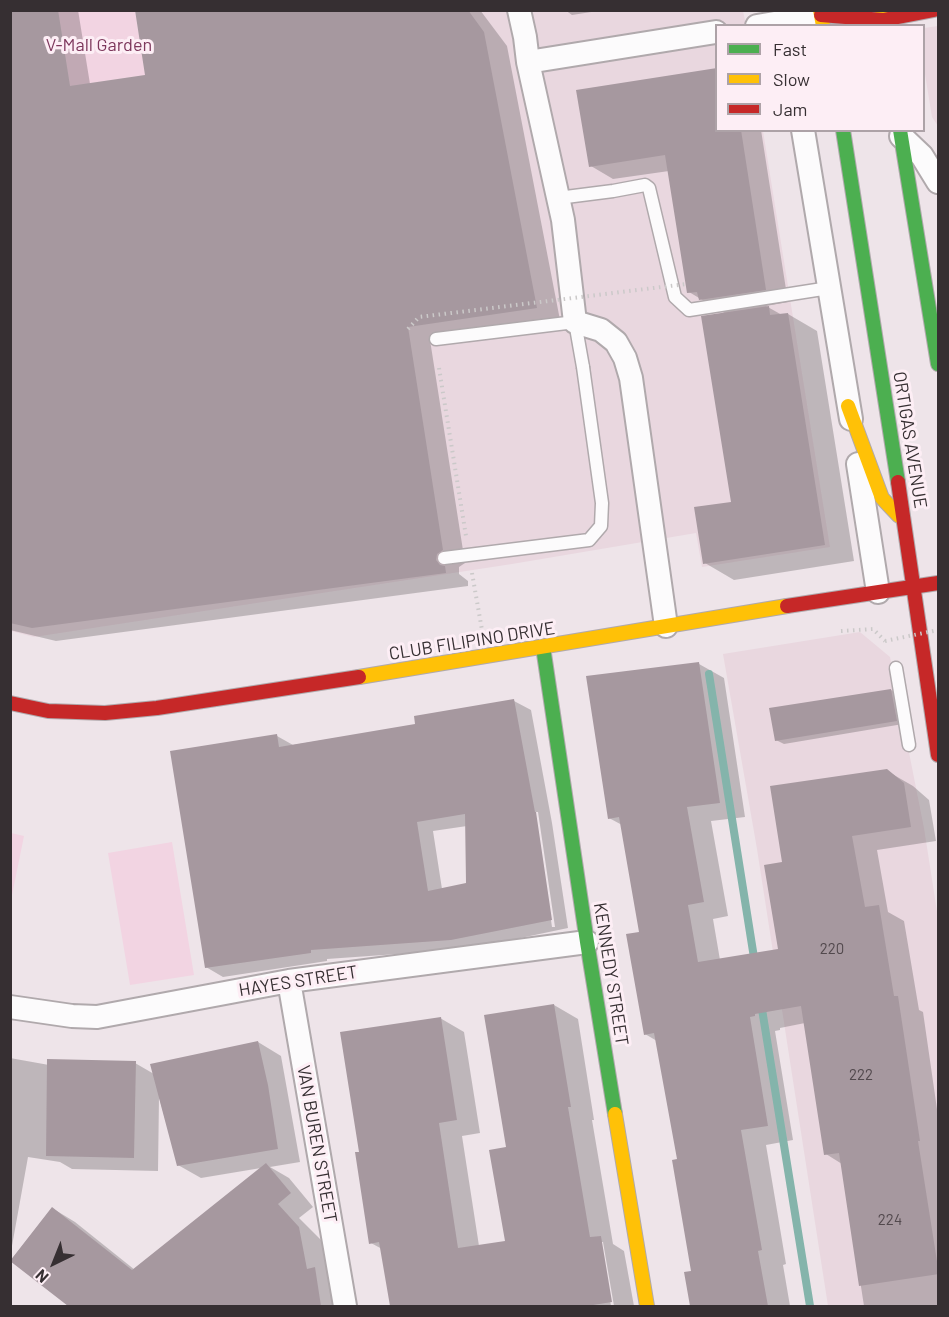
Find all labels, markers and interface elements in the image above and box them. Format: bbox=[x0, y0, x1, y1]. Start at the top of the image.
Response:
legend bbox=[715, 24, 925, 132]
park label: V-Mall Garden bbox=[46, 34, 152, 56]
text: Fast bbox=[773, 38, 807, 60]
text: Slow bbox=[773, 68, 810, 90]
text: Jam bbox=[773, 98, 807, 120]
street label: ORTIGAS AVENUE bbox=[888, 370, 932, 510]
street label: CLUB FILIPINO DRIVE bbox=[387, 617, 557, 665]
street label: KENNEDY STREET bbox=[589, 901, 633, 1047]
house number: 220 bbox=[820, 940, 844, 958]
street label: HAYES STREET bbox=[237, 961, 359, 1001]
street label: VAN BUREN STREET bbox=[293, 1064, 341, 1224]
house number: 222 bbox=[849, 1066, 873, 1084]
house number: 224 bbox=[878, 1211, 902, 1229]
north arrow bbox=[24, 1233, 84, 1293]
text: N bbox=[31, 1266, 52, 1287]

